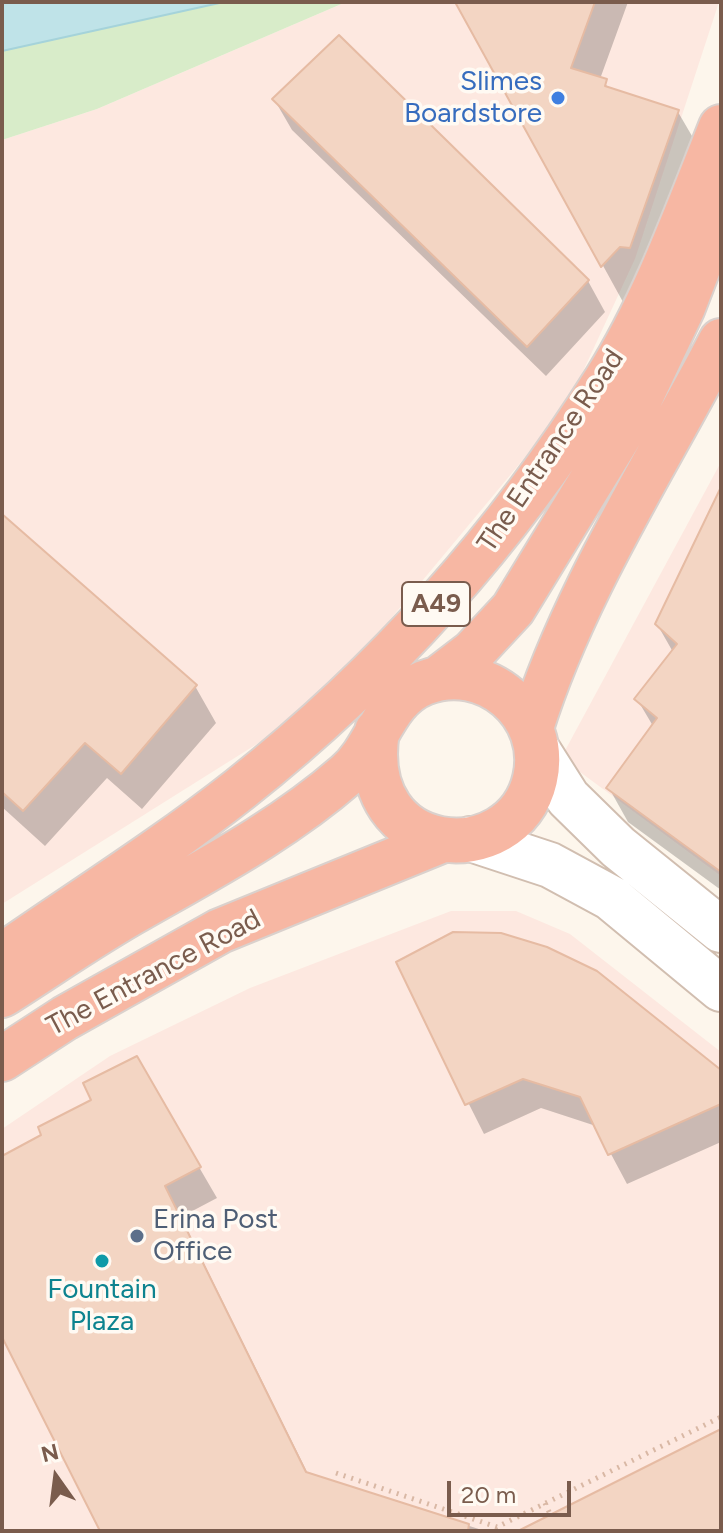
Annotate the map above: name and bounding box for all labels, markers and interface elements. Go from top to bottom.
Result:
place label: Slimes Boardstore [404,65,542,131]
marker: Slimes Boardstore [549,89,567,107]
street label: The Entrance Road [471,343,631,559]
road number: A49 [402,582,470,626]
street label: The Entrance Road [41,902,267,1044]
place label: Erina Post Office [153,1203,278,1269]
marker: Erina Post Office [128,1227,146,1245]
marker: Fountain Plaza [93,1252,111,1270]
place label: Fountain Plaza [47,1273,157,1339]
north arrow [16,1437,96,1517]
text: N [39,1438,62,1468]
scale bar [451,1465,575,1515]
text: 20 m [461,1480,516,1509]

